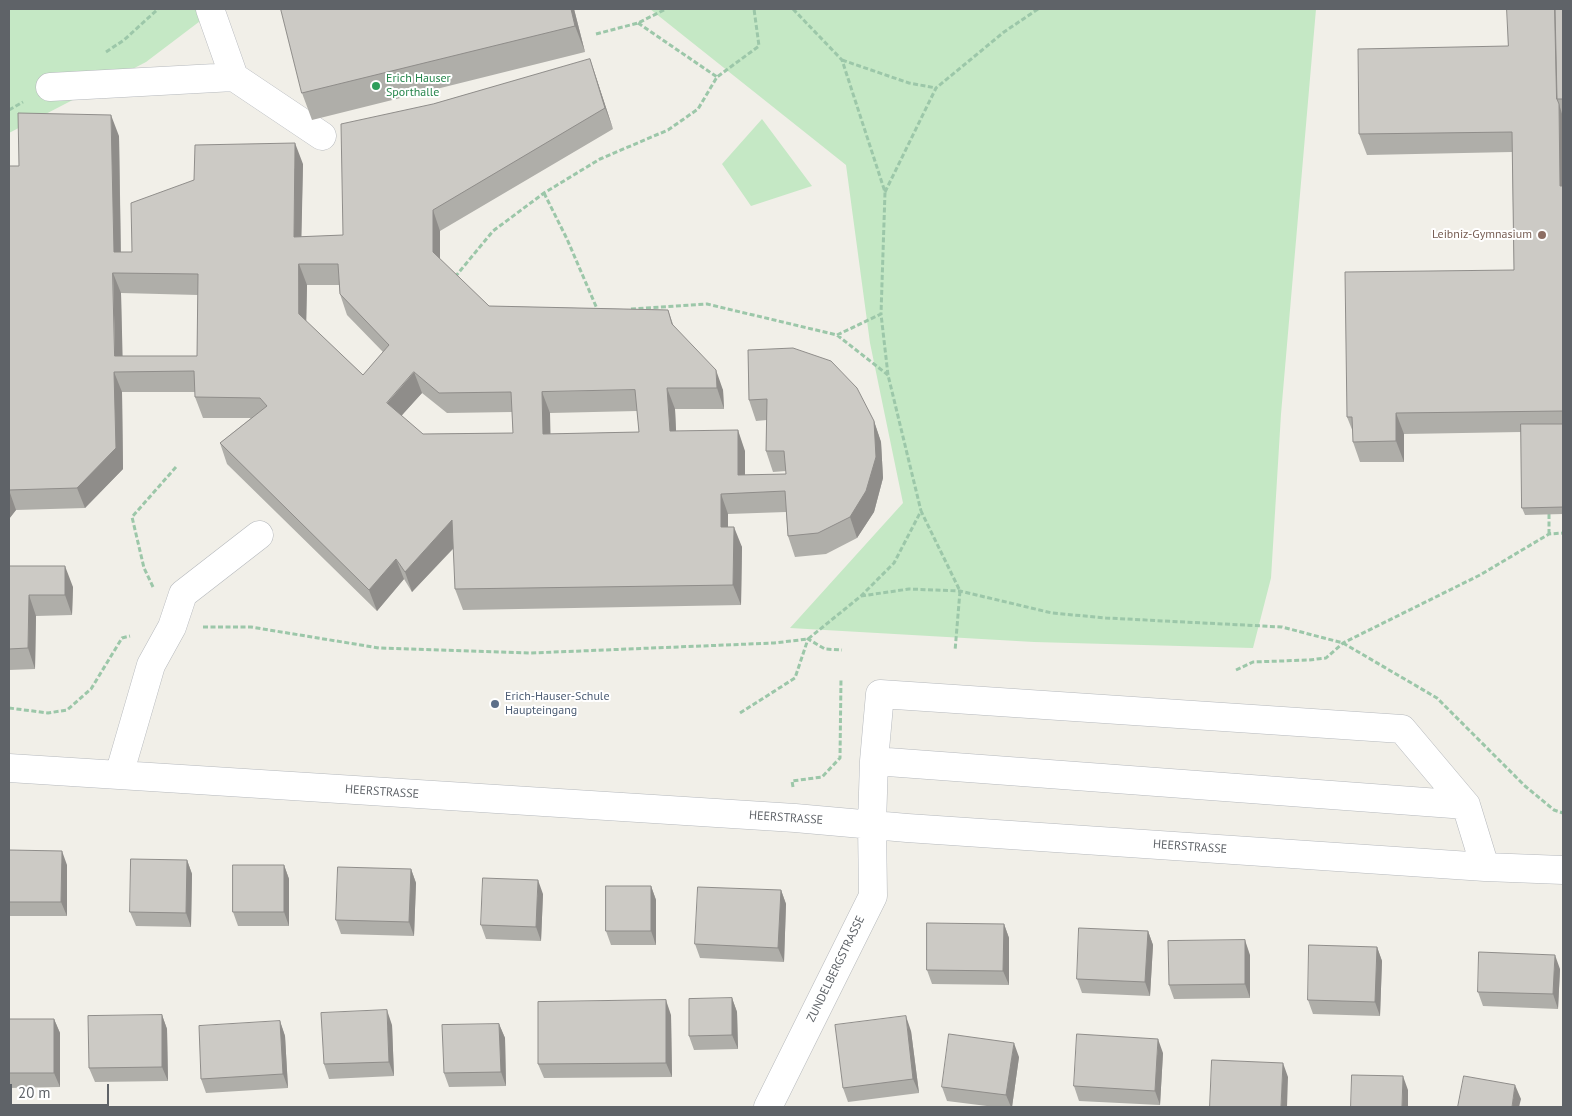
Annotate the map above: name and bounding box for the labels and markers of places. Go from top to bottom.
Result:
place label: Erich Hauser Sporthalle [386,72,451,100]
marker: Erich Hauser Sporthalle [370,80,382,92]
place label: Leibniz-Gymnasium [1432,228,1532,242]
marker: Leibniz-Gymnasium [1536,229,1548,241]
place label: Erich-Hauser-Schule Haupteingang [505,690,609,718]
marker: Erich-Hauser-Schule Haupteingang [489,698,501,710]

